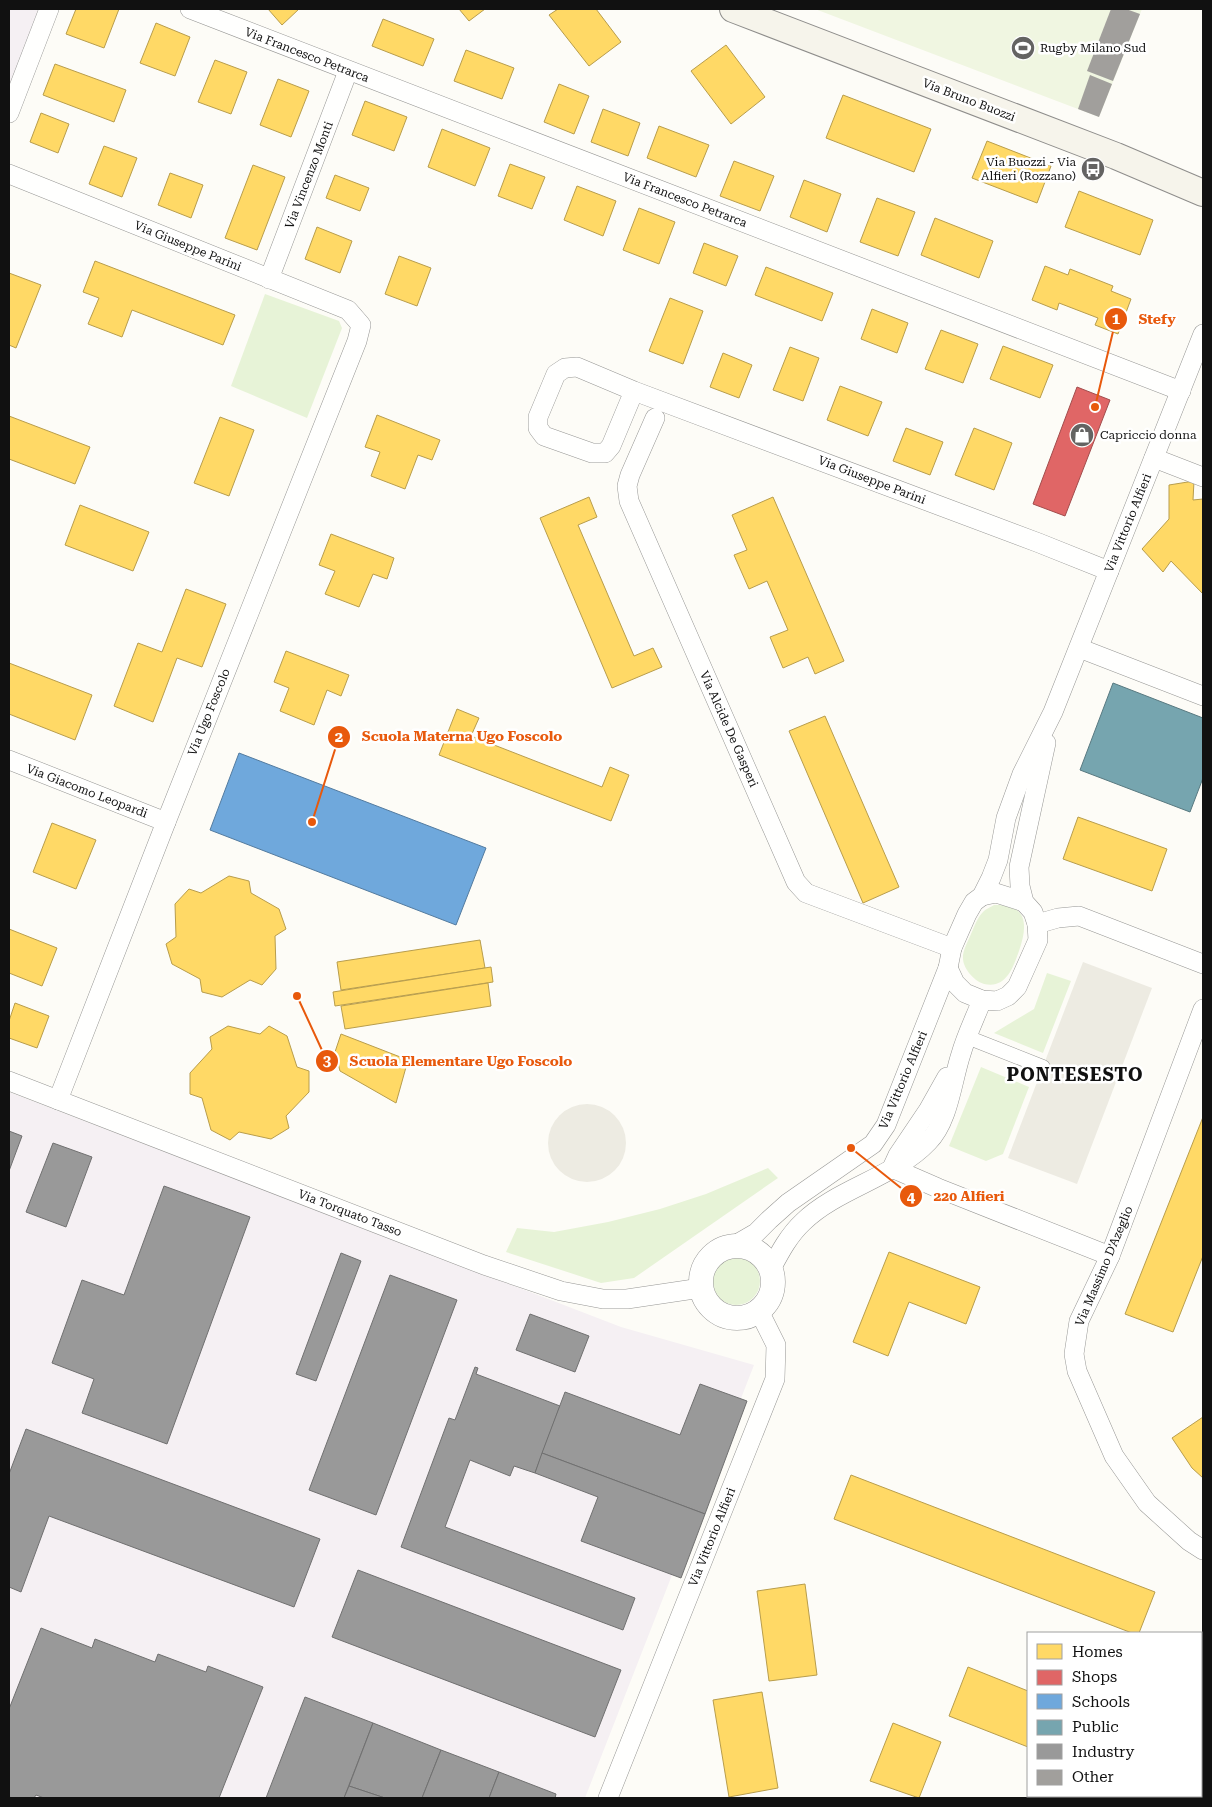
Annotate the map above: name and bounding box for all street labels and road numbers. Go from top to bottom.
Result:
street label: Via Francesco Petrarca [243,25,371,85]
street label: Via Bruno Buozzi [921,76,1018,124]
street label: Via Vincenzo Monti [282,119,336,231]
street label: Via Francesco Petrarca [621,170,749,230]
street label: Via Giuseppe Parini [132,218,244,274]
street label: Via Giuseppe Parini [816,453,928,507]
street label: Via Vittorio Alfieri [1102,471,1154,574]
street label: Via Ugo Foscolo [185,666,233,758]
street label: Via Alcide De Gasperi [697,669,761,789]
street label: Via Giacomo Leopardi [24,761,150,821]
street label: Via Vittorio Alfieri [876,1029,930,1131]
street label: Via Torquato Tasso [296,1187,404,1239]
street label: Via Massimo D'Azeglio [1072,1204,1136,1328]
street label: Via Vittorio Alfieri [686,1485,738,1588]

